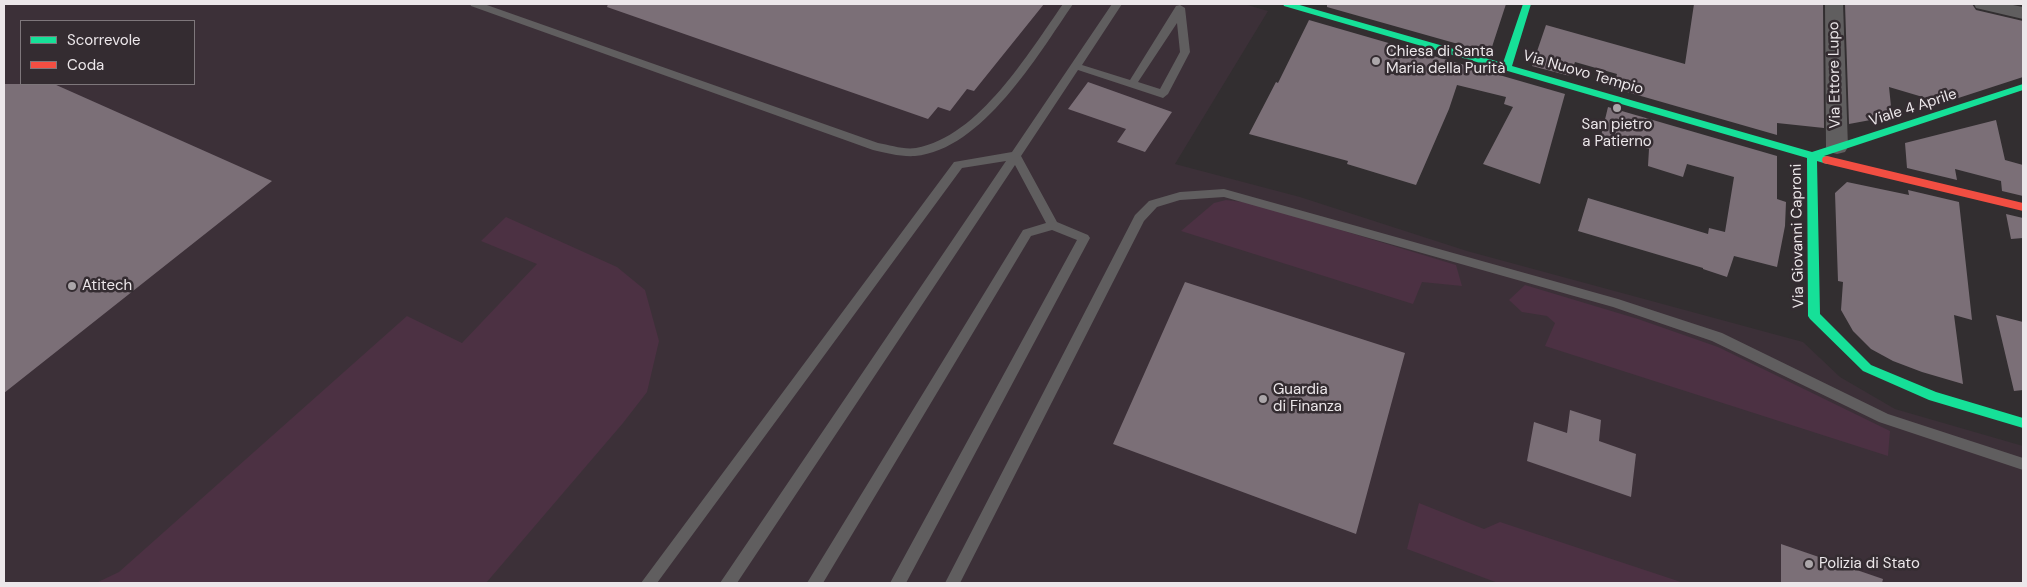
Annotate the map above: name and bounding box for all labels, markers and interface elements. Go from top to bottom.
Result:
legend [20,20,195,85]
street label: Via Ettore Lupo [1825,21,1845,129]
text: Scorrevole [67,30,141,50]
place label: Chiesa di Santa Maria della Purità [1386,43,1505,78]
street label: Via Nuovo Tempio [1521,47,1645,99]
text: Coda [67,55,104,75]
marker: Chiesa di Santa Maria della Purità [1370,55,1382,67]
street label: Viale 4 Aprile [1867,85,1959,131]
marker: San pietro a Patierno [1611,102,1623,114]
place label: San pietro a Patierno [1582,116,1652,151]
street label: Via Giovanni Caproni [1788,164,1808,308]
place label: Atitech [82,277,132,295]
marker: Atitech [66,280,78,292]
place label: Guardia di Finanza [1273,381,1342,416]
marker: Guardia di Finanza [1257,393,1269,405]
place label: Polizia di Stato [1819,555,1920,573]
marker: Polizia di Stato [1803,558,1815,570]

